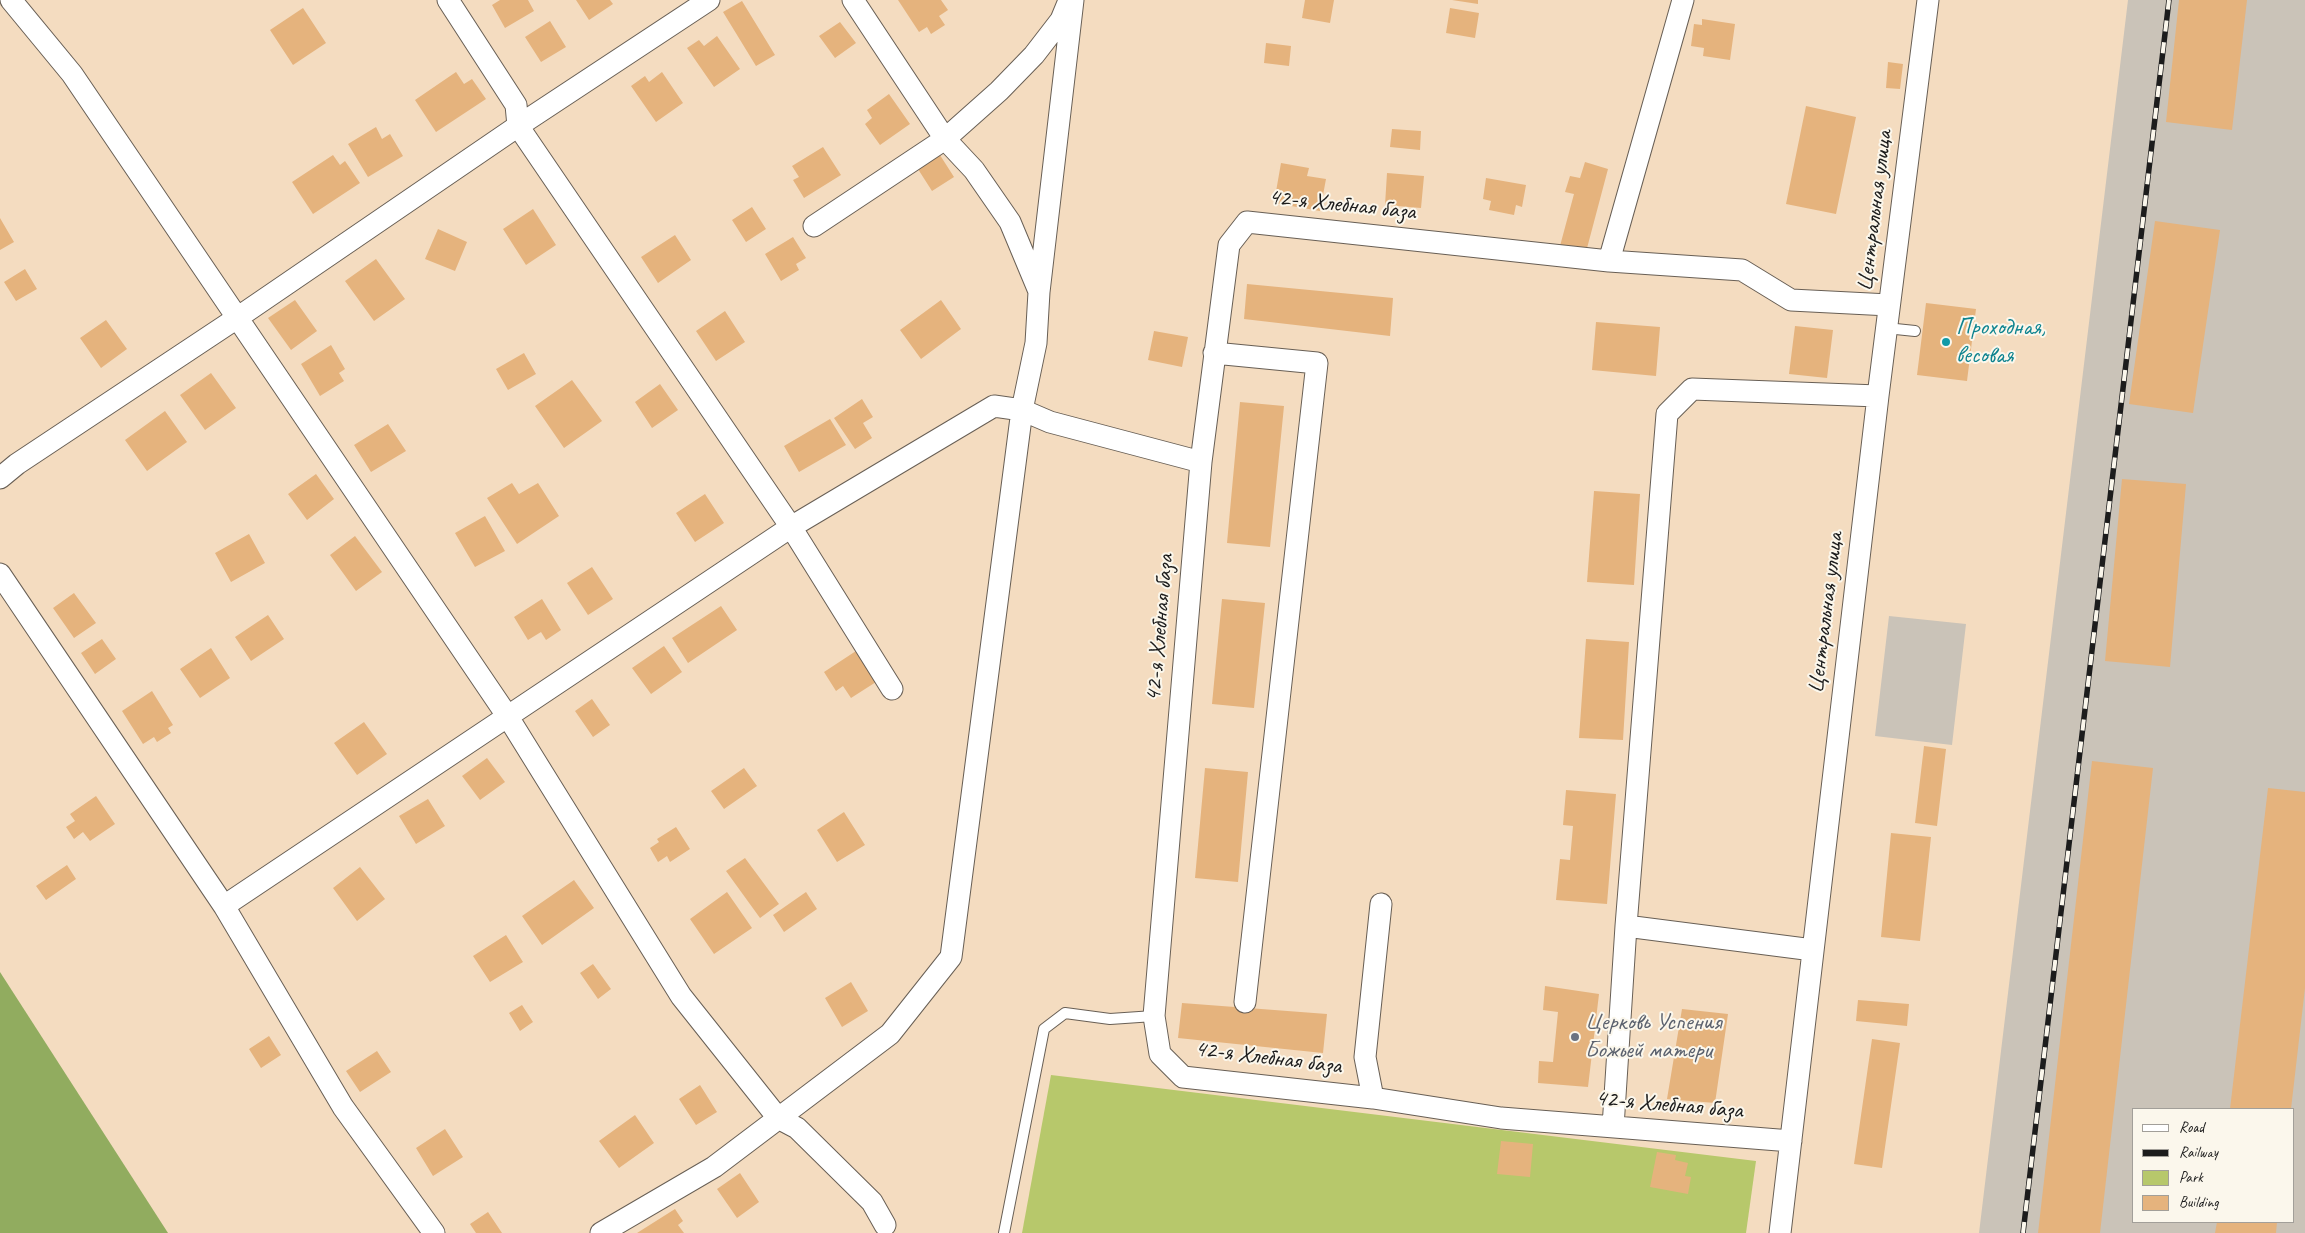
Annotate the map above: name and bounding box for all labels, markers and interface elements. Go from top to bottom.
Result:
street label: Центральная улица [1851,129,1899,293]
street label: 42-я Хлебная база [1267,183,1417,227]
place label: Проходная, весовая [1956,314,2046,370]
marker: Проходная, весовая [1940,336,1952,348]
street label: Центральная улица [1802,531,1850,695]
street label: 42-я Хлебная база [1139,553,1181,703]
place label: Церковь Успения Божьей матери [1585,1009,1721,1065]
marker: Церковь Успения Божьей матери [1569,1031,1581,1043]
street label: 42-я Хлебная база [1193,1035,1343,1081]
street label: 42-я Хлебная база [1594,1084,1744,1126]
legend [2132,1108,2295,1223]
text: Road [2179,1118,2204,1137]
text: Railway [2179,1143,2218,1162]
text: Park [2179,1168,2203,1187]
text: Building [2179,1193,2218,1212]

